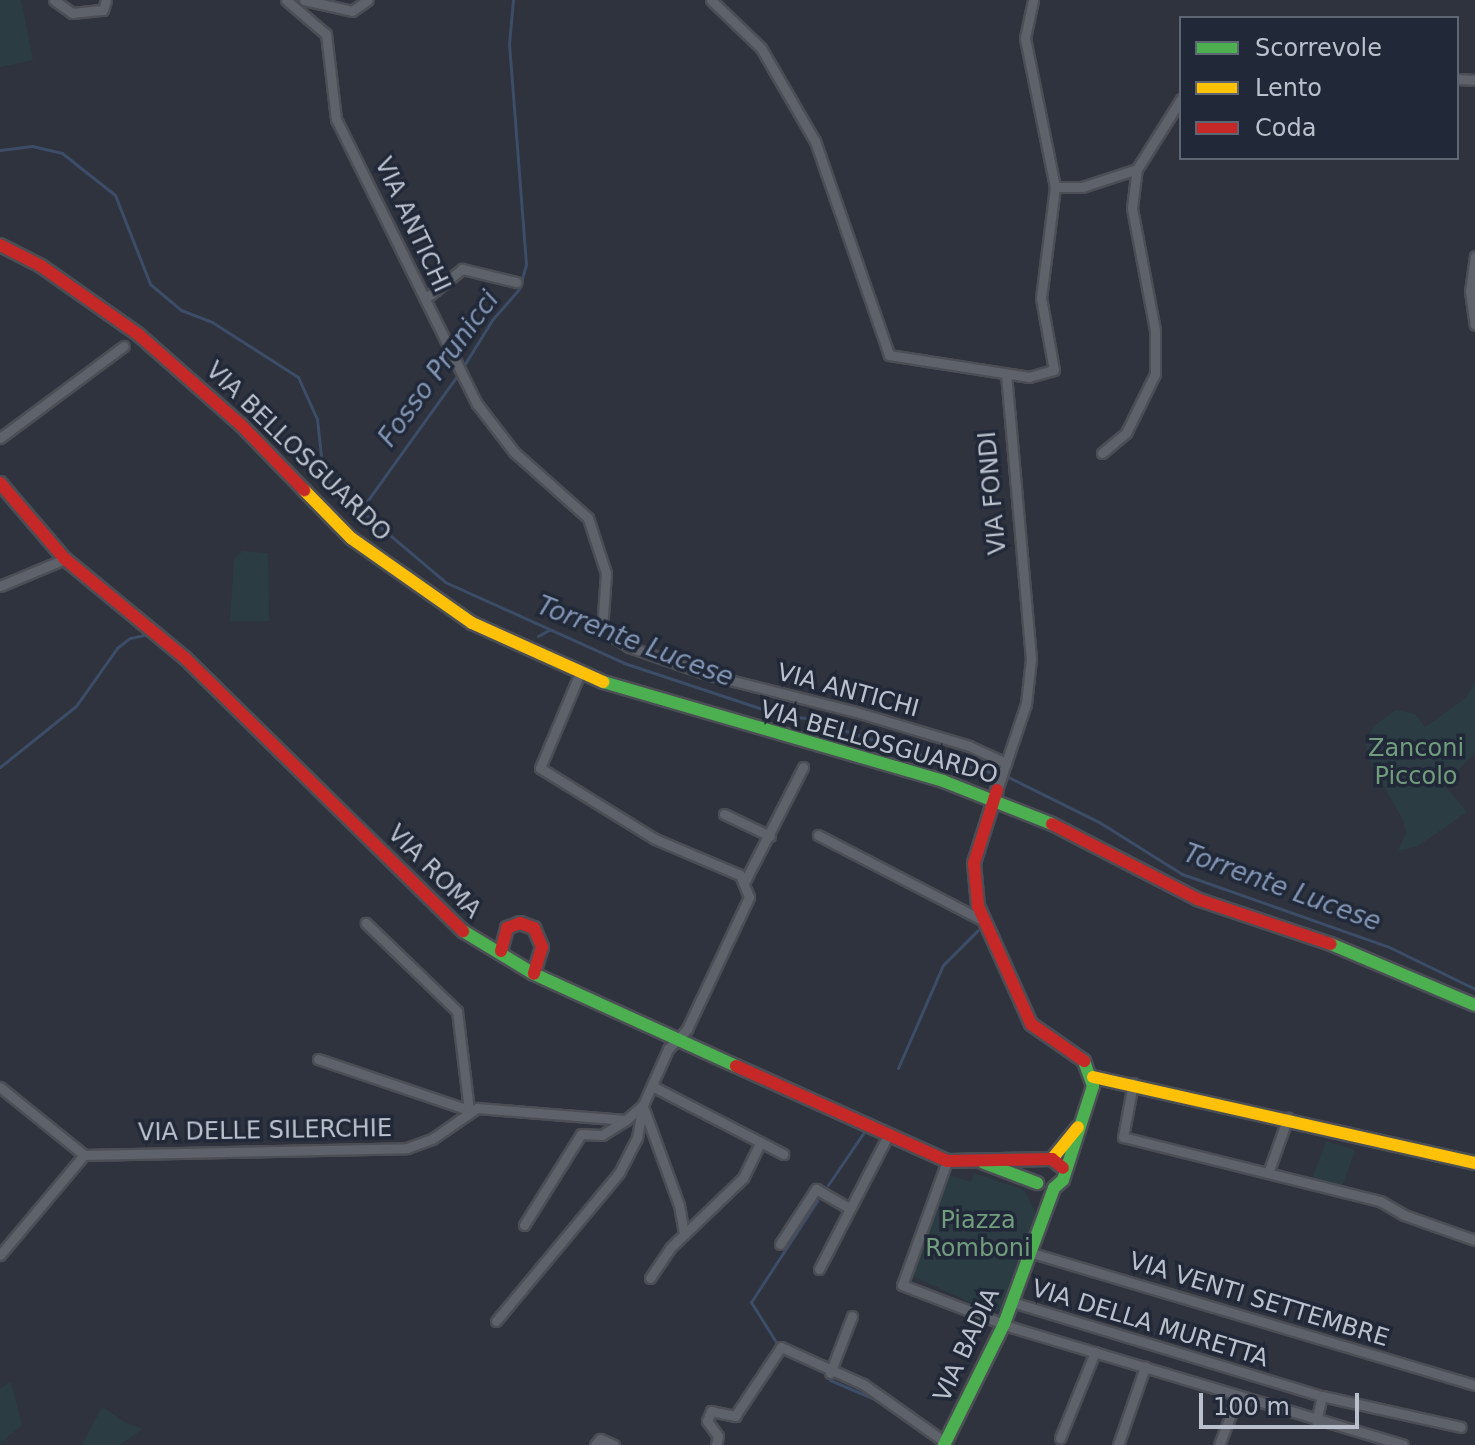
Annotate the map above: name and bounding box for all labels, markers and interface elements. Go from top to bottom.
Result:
legend [1179,16,1459,160]
text: Scorrevole [1255,34,1382,62]
text: Lento [1255,74,1322,102]
text: Coda [1255,114,1316,142]
street label: VIA ANTICHI [368,153,456,297]
water label: Fosso Prunicci [372,285,506,453]
street label: VIA BELLOSGUARDO [200,356,396,548]
street label: VIA FONDI [973,430,1013,556]
water label: Torrente Lucese [532,590,738,694]
street label: VIA ANTICHI [774,658,922,724]
street label: VIA BELLOSGUARDO [757,695,1001,791]
park label: Zanconi Piccolo [1368,735,1464,791]
street label: VIA ROMA [381,819,487,925]
water label: Torrente Lucese [1179,838,1385,938]
street label: VIA DELLE SILERCHIE [138,1114,392,1148]
park label: Piazza Romboni [925,1207,1031,1263]
street label: VIA VENTI SETTEMBRE [1126,1247,1392,1353]
street label: VIA DELLA MURETTA [1028,1274,1272,1374]
street label: VIA BADIA [928,1283,1006,1407]
scale bar [1203,1377,1363,1427]
text: 100 m [1213,1393,1290,1421]

